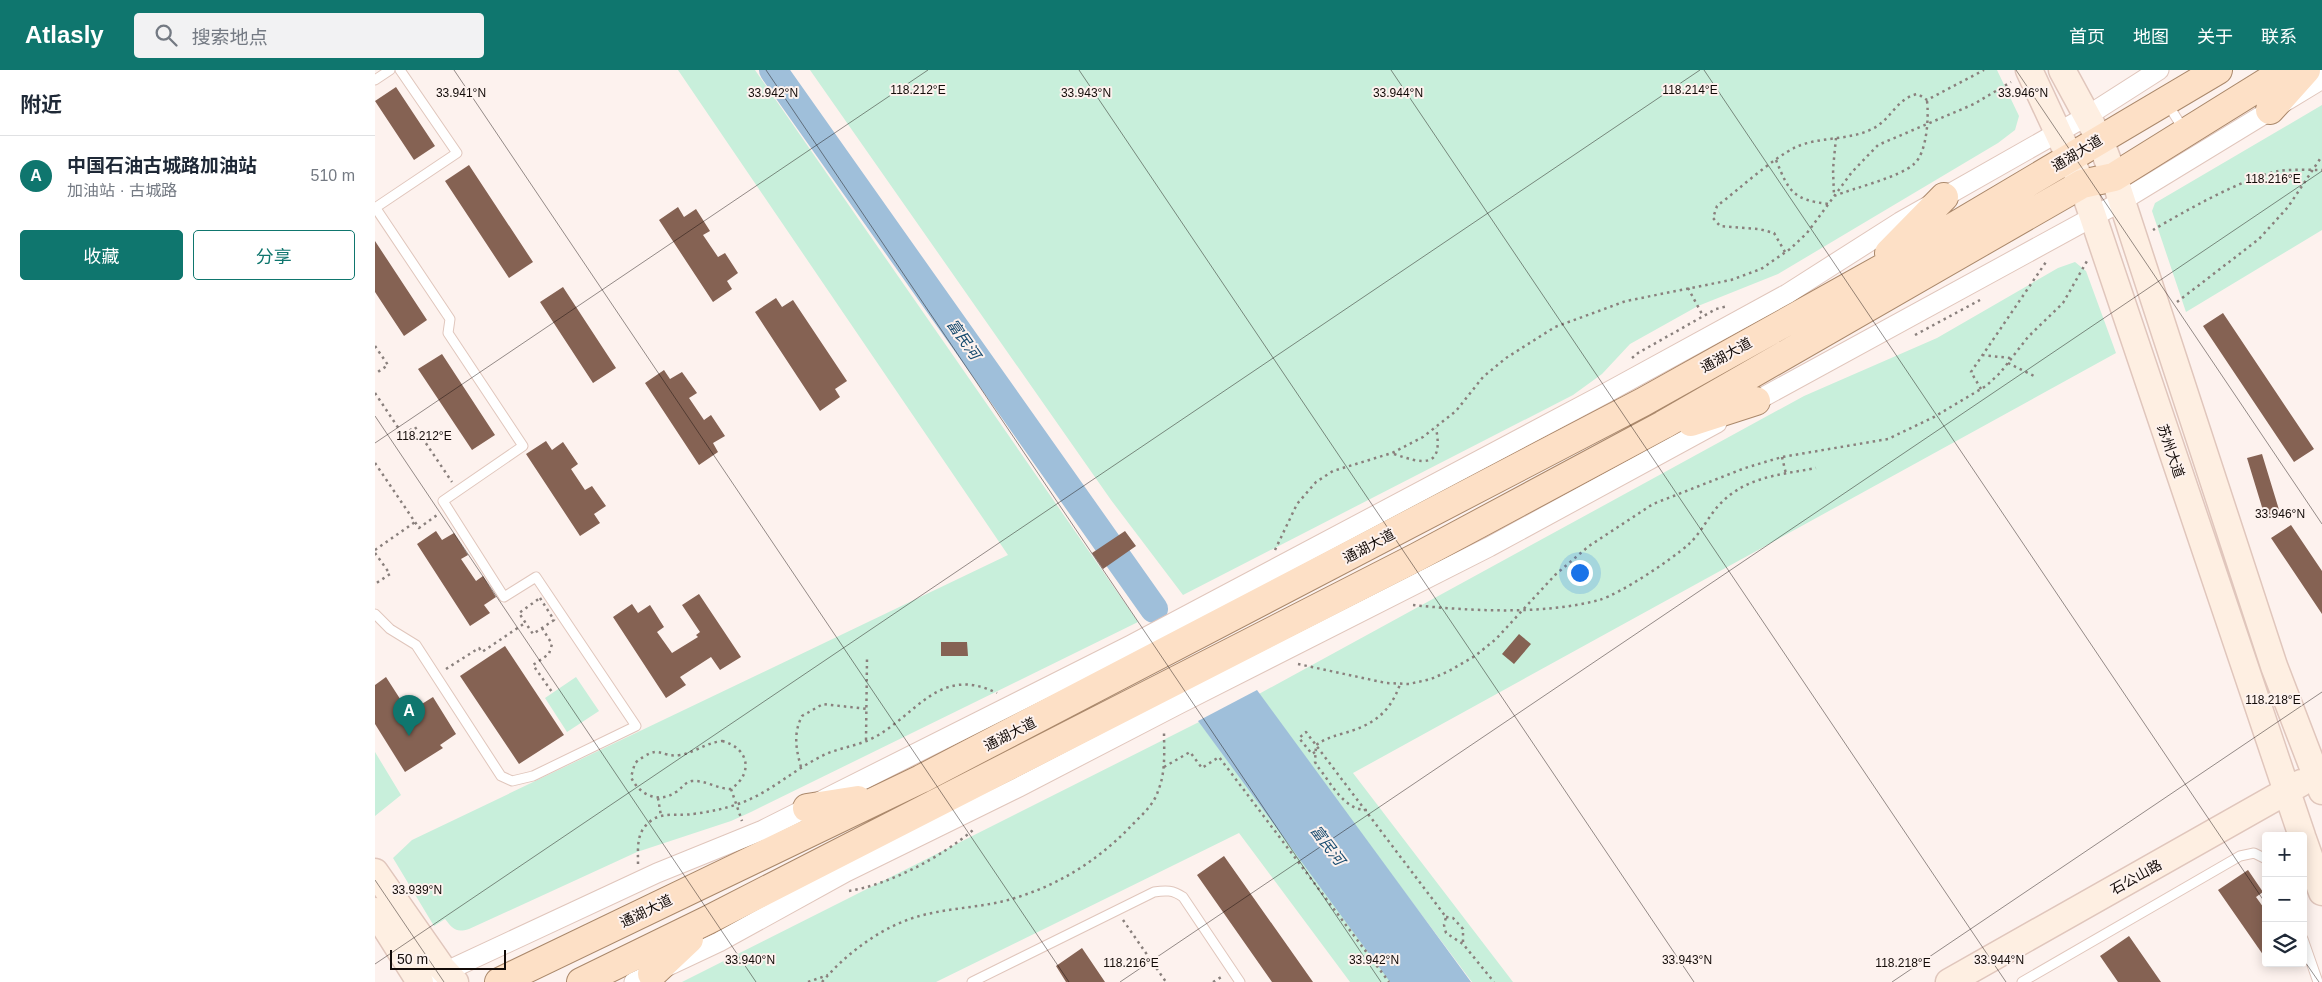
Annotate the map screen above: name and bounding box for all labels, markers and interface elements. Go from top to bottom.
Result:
search box [134,13,484,58]
text: Atlasly [25,21,104,48]
icon: search [152,21,180,49]
text: 搜索地点 [192,27,268,48]
text: 首页 [2069,27,2105,47]
text: 地图 [2133,27,2169,47]
text: 关于 [2197,27,2233,47]
text: 联系 [2261,27,2297,47]
text: 118.212°E [890,83,946,97]
text: 118.214°E [1662,83,1718,97]
text: 33.941°N [436,86,486,100]
text: 33.942°N [748,86,798,100]
text: 33.943°N [1061,86,1111,100]
text: 33.944°N [1373,86,1423,100]
text: 33.946°N [1998,86,2048,100]
text: 附近 [20,93,62,116]
street label: 通湖大道 [2049,132,2105,174]
text: 中国石油古城路加油站 [67,155,257,176]
text: A [30,167,42,184]
text: 510 m [311,167,355,184]
text: 118.216°E [2245,172,2301,186]
text: 加油站 · 古城路 [67,182,177,199]
button: 收藏 [20,230,183,280]
button: 分享 [193,230,355,280]
water label: 富民河 [944,316,986,365]
street label: 通湖大道 [1698,334,1754,376]
street label: 苏州大道 [2154,422,2188,480]
text: 118.212°E [396,429,452,443]
text: 33.946°N [2255,507,2305,521]
street label: 通湖大道 [1341,526,1397,566]
your location [1567,560,1593,586]
text: 118.218°E [2245,693,2301,707]
pin: A [393,695,425,736]
street label: 通湖大道 [981,714,1039,754]
water label: 富民河 [1308,822,1350,870]
map controls [2262,832,2307,967]
button: + [2262,832,2307,877]
street label: 石公山路 [2108,856,2164,898]
button: − [2262,877,2307,922]
text: 33.939°N [392,883,442,897]
street label: 通湖大道 [617,892,675,930]
button: layers [2262,922,2307,967]
scale bar [390,947,506,970]
text: 50 m [397,951,428,967]
text: 33.940°N [725,953,775,967]
text: 33.942°N [1349,953,1399,967]
text: 33.943°N [1662,953,1712,967]
text: 33.944°N [1974,953,2024,967]
text: 118.216°E [1103,956,1159,970]
text: 118.218°E [1875,956,1931,970]

